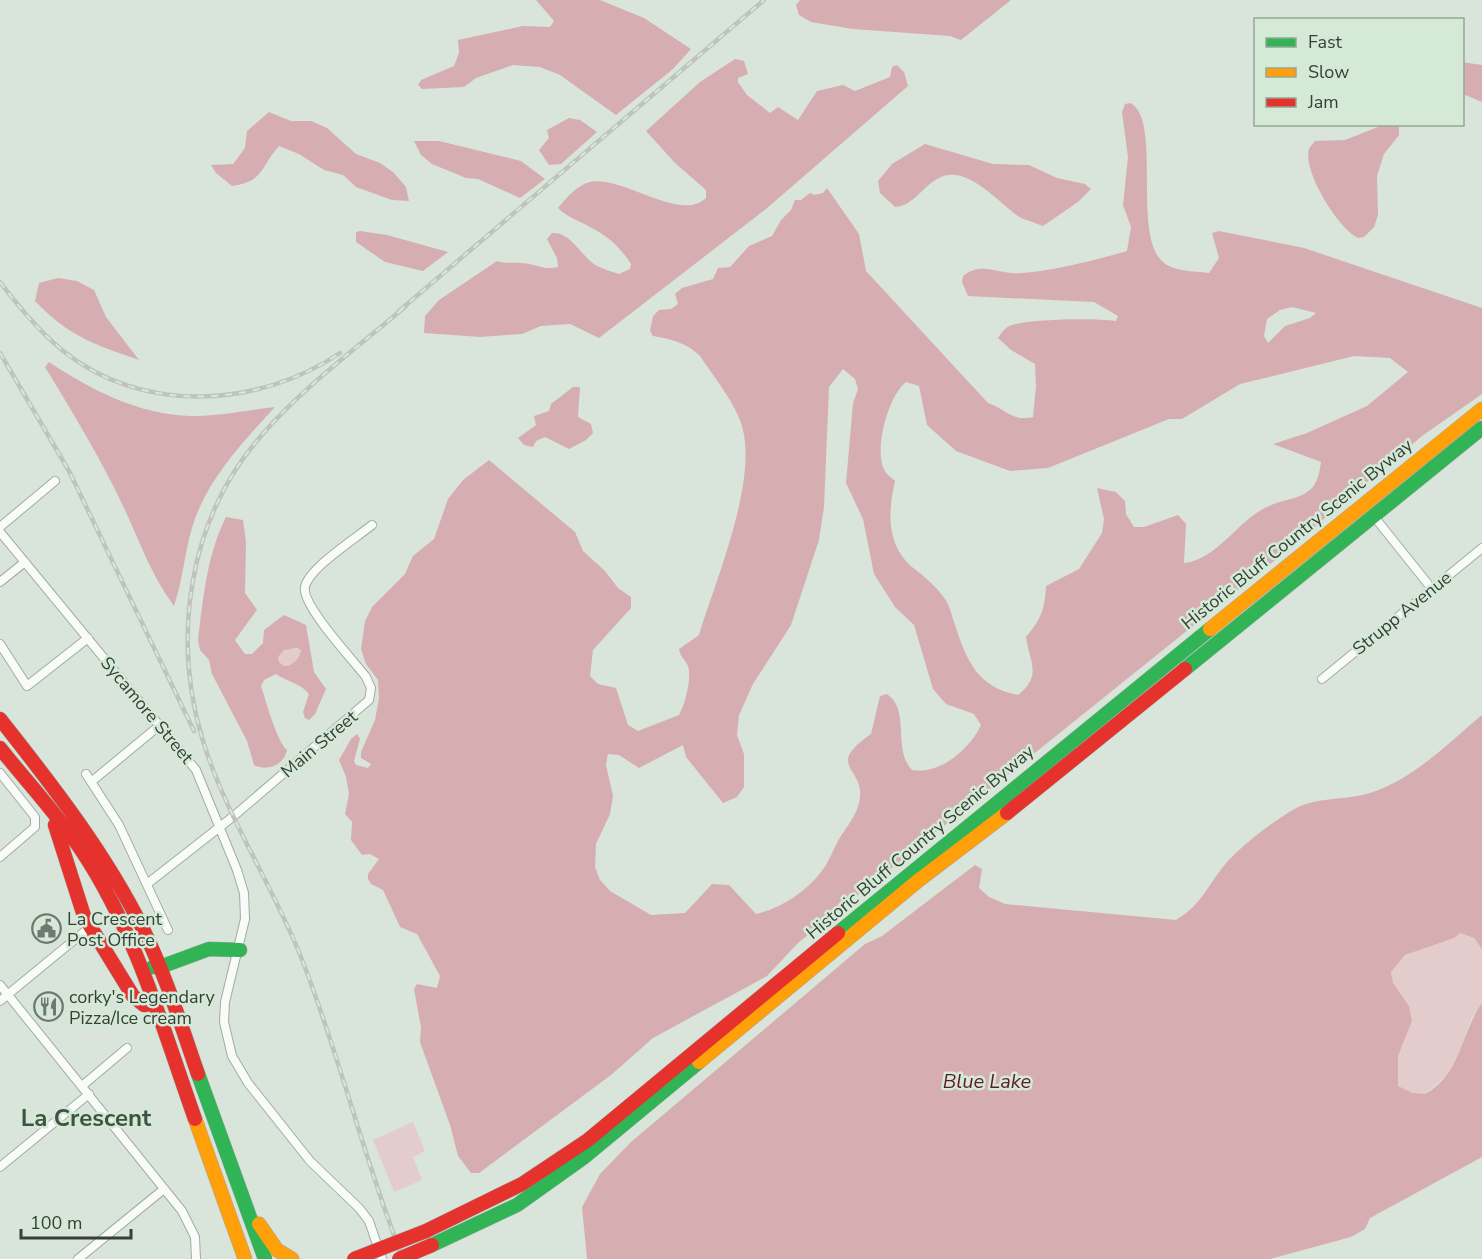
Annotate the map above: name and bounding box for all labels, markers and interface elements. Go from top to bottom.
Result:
legend [1254,18,1464,126]
text: Fast [1308,30,1343,54]
text: Slow [1308,60,1349,84]
text: Jam [1307,90,1339,114]
street label: Historic Bluff Country Scenic Byway [1176,433,1418,635]
street label: Strupp Avenue [1348,566,1456,660]
street label: Sycamore Street [95,651,199,769]
street label: Main Street [276,704,363,783]
street label: Historic Bluff Country Scenic Byway [801,739,1040,945]
place label: La Crescent Post Office [67,907,163,952]
public building icon: La Crescent Post Office [30,913,62,945]
place label: corky's Legendary Pizza/Ice cream [69,985,215,1030]
restaurant icon: corky's Legendary Pizza/Ice cream [32,991,64,1023]
water label: Blue Lake [943,1068,1031,1095]
district label: La Crescent [21,1102,152,1134]
scale bar [21,1202,130,1240]
text: 100 m [30,1211,82,1235]

